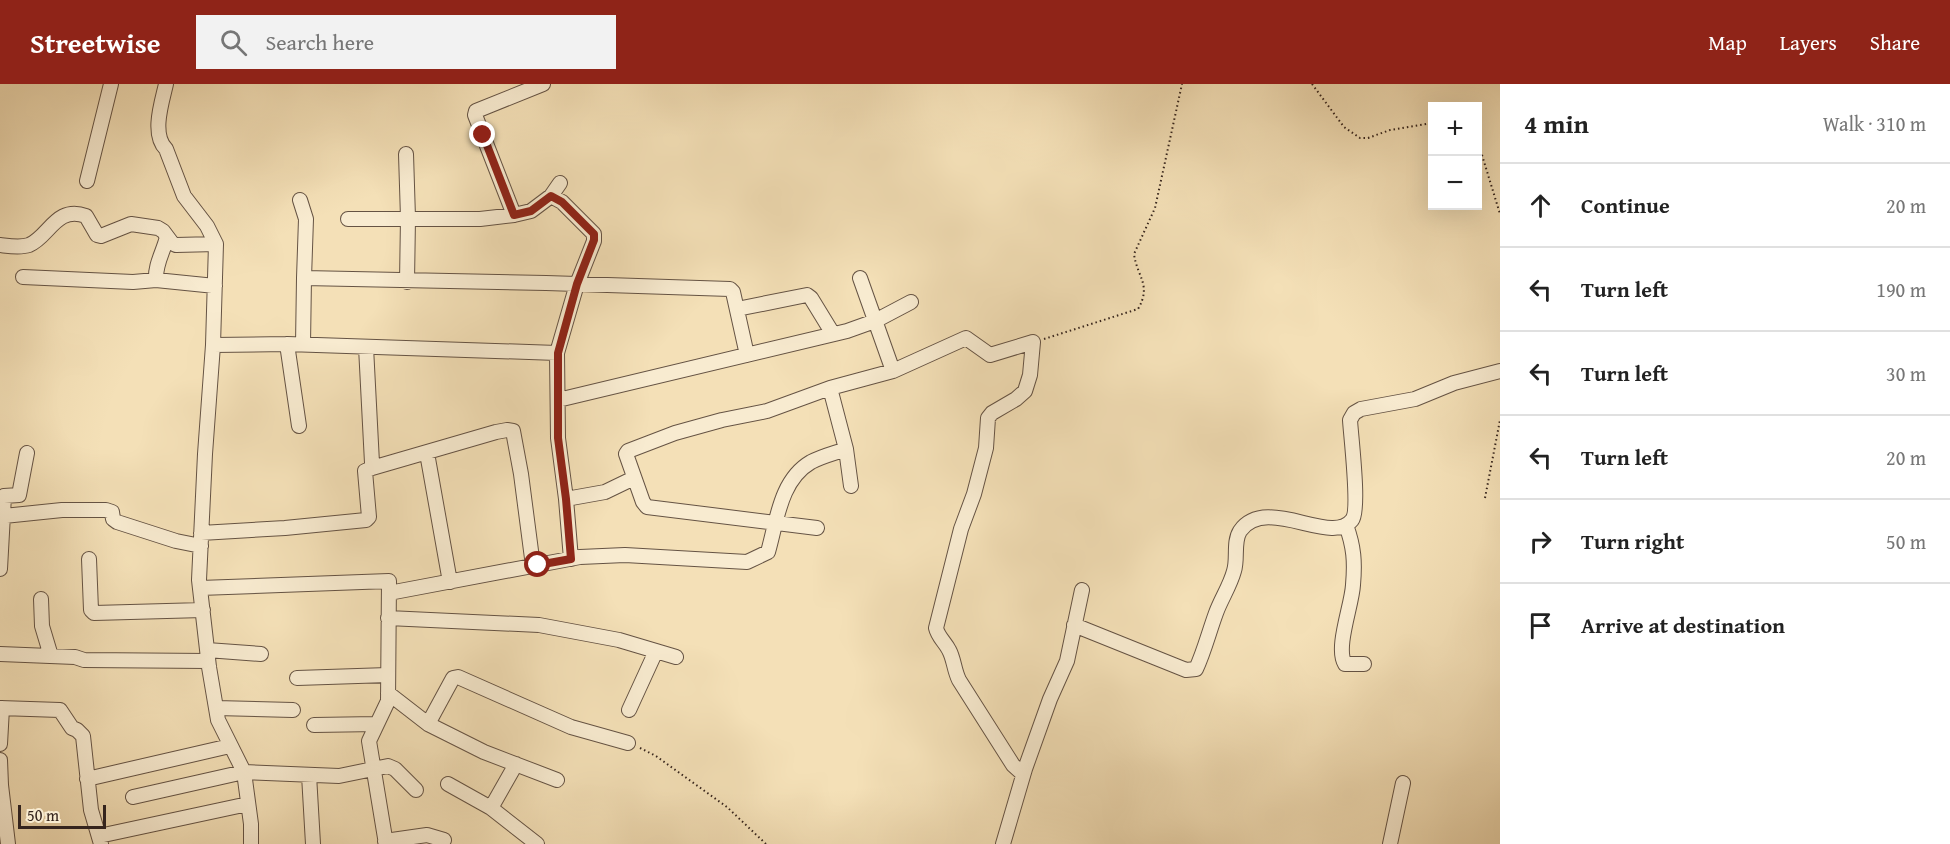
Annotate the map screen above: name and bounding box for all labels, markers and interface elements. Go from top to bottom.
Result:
search box [196,15,616,69]
text: Streetwise [30,22,160,63]
icon: search [217,26,250,59]
text: Search here [265,26,374,58]
text: Map [1708,27,1747,58]
text: Layers [1780,27,1837,58]
text: Share [1870,27,1920,58]
map controls [1428,102,1482,210]
button: + [1428,102,1482,156]
text: 4 min [1524,104,1589,143]
text: Walk · 310 m [1823,109,1926,138]
route end [469,121,495,147]
button: − [1428,156,1482,210]
icon: ahead [1524,189,1557,222]
text: Continue [1581,189,1670,221]
text: 20 m [1886,191,1926,220]
icon: left [1524,273,1557,306]
text: Turn left [1581,273,1668,305]
text: 190 m [1876,275,1926,304]
icon: left [1524,357,1557,390]
text: Turn left [1581,357,1668,389]
text: 30 m [1886,359,1926,388]
icon: left [1524,441,1557,474]
text: Turn left [1581,441,1668,473]
text: 20 m [1886,443,1926,472]
icon: right [1524,525,1557,558]
text: Turn right [1581,525,1684,557]
text: 50 m [1886,527,1926,556]
route start [524,551,550,577]
icon: arrive [1524,609,1557,642]
text: Arrive at destination [1581,609,1785,641]
scale bar [18,802,106,830]
text: 50 m [27,803,59,827]

